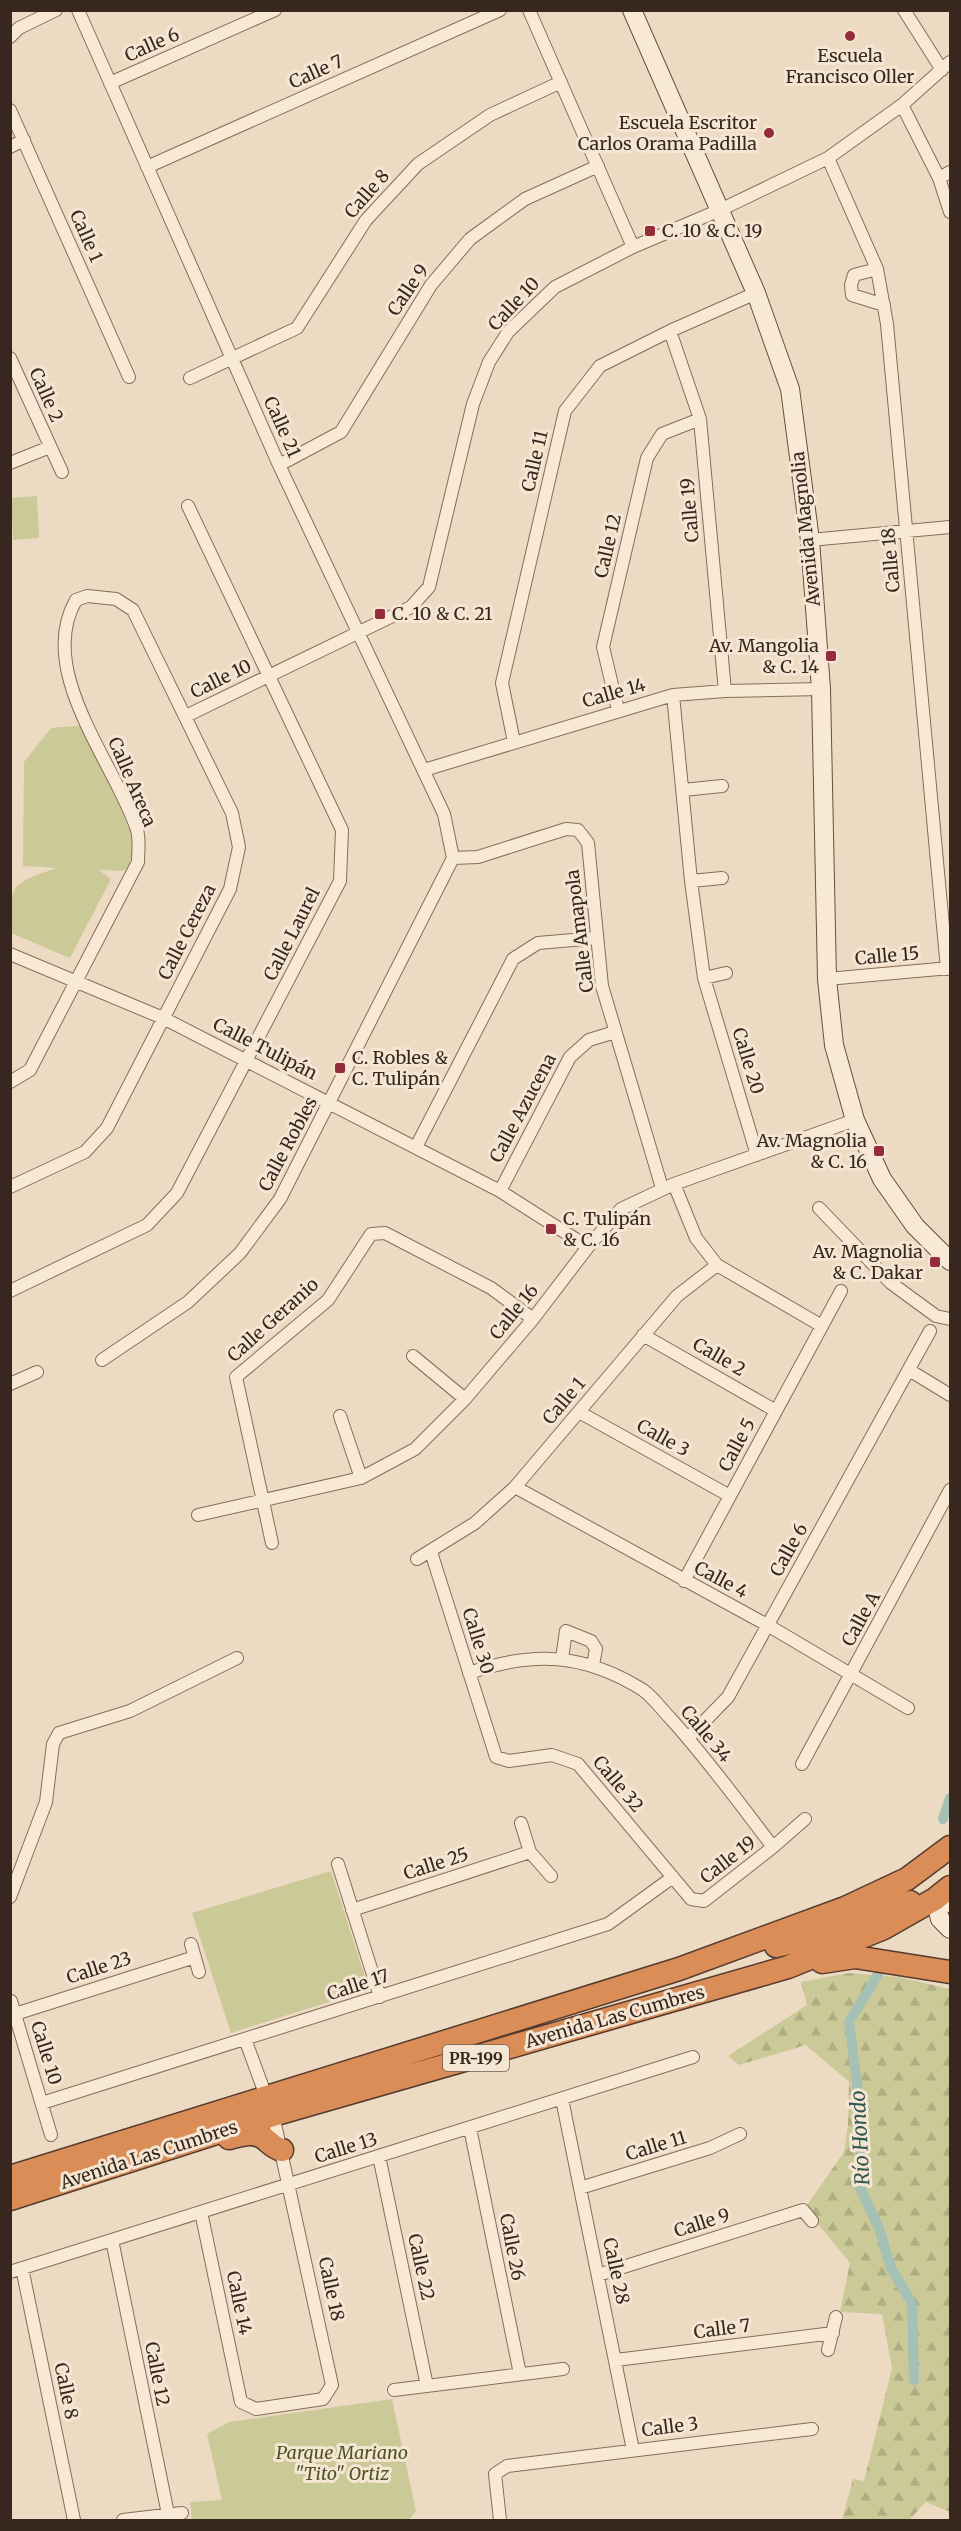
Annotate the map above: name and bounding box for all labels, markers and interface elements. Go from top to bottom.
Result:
street label: Calle 6 [121,22,183,67]
marker: Escuela Francisco Oller [843,29,857,43]
place label: Escuela Francisco Oller [786,44,914,88]
street label: Calle 7 [285,49,346,94]
place label: Escuela Escritor Carlos Orama Padilla [578,111,757,155]
marker: Escuela Escritor Carlos Orama Padilla [762,126,776,140]
street label: Calle 8 [339,165,394,223]
street label: Calle 1 [65,206,108,265]
place label: C. 10 & C. 19 [662,219,762,242]
marker: C. 10 & C. 19 [643,224,657,238]
street label: Calle 9 [382,260,433,320]
street label: Calle 10 [483,272,544,335]
street label: Calle 2 [24,364,69,426]
street label: Calle 21 [259,393,306,461]
street label: Calle 11 [516,428,553,494]
street label: Avenida Magnolia [786,450,825,609]
street label: Calle 19 [675,477,704,543]
street label: Calle 12 [589,512,626,580]
street label: Calle 18 [876,527,905,593]
place label: C. 10 & C. 21 [392,602,492,625]
marker: C. 10 & C. 21 [373,607,387,621]
place label: Av. Mangolia & C. 14 [708,634,819,678]
marker: Av. Mangolia & C. 14 [824,649,838,663]
street label: Calle 10 [186,654,255,703]
street label: Calle 14 [580,673,648,712]
street label: Calle Areca [103,733,162,830]
street label: Calle Amapola [561,868,598,994]
street label: Calle Cereza [153,880,221,983]
street label: Calle Laurel [258,883,325,984]
street label: Calle 15 [854,941,920,970]
street label: Calle Tulipán [209,1012,321,1085]
street label: Calle 20 [727,1025,769,1097]
place label: C. Robles & C. Tulipán [352,1046,448,1090]
street label: Calle Azucena [484,1049,561,1166]
marker: C. Robles & C. Tulipán [333,1061,347,1075]
street label: Calle Robles [253,1092,322,1195]
place label: Av. Magnolia & C. 16 [755,1129,867,1173]
marker: Av. Magnolia & C. 16 [872,1144,886,1158]
place label: C. Tulipán & C. 16 [563,1207,651,1251]
marker: C. Tulipán & C. 16 [544,1222,558,1236]
place label: Av. Magnolia & C. Dakar [811,1240,923,1284]
marker: Av. Magnolia & C. Dakar [928,1255,942,1269]
street label: Calle Geranio [222,1273,323,1367]
street label: Calle 16 [484,1279,543,1344]
street label: Calle 2 [689,1332,750,1381]
street label: Calle 1 [537,1372,590,1429]
street label: Calle 3 [633,1414,694,1461]
street label: Calle 5 [713,1414,760,1475]
street label: Calle 6 [765,1519,813,1580]
street label: Calle 4 [690,1556,752,1603]
street label: Calle A [836,1587,885,1650]
street label: Calle 30 [458,1605,499,1677]
street label: Calle 34 [676,1700,737,1767]
street label: Calle 32 [588,1751,649,1817]
street label: Calle 19 [695,1831,760,1889]
street label: Calle 25 [400,1842,471,1885]
street label: Calle 23 [64,1946,134,1989]
street label: Calle 17 [324,1964,392,2005]
street label: Avenida Las Cumbres [522,1980,707,2053]
street label: Calle 10 [26,2018,67,2087]
road number: PR-199 [443,2045,509,2071]
water label: Río Hondo [845,2090,874,2186]
street label: Avenida Las Cumbres [56,2115,241,2194]
street label: Calle 11 [623,2125,689,2166]
street label: Calle 13 [312,2127,380,2168]
street label: Calle 9 [671,2203,733,2242]
street label: Calle 26 [495,2212,530,2282]
street label: Calle 22 [403,2231,440,2302]
street label: Calle 28 [598,2235,635,2306]
street label: Calle 18 [314,2255,349,2323]
street label: Calle 14 [222,2269,257,2337]
street label: Calle 7 [692,2314,751,2343]
street label: Calle 12 [140,2340,175,2408]
street label: Calle 8 [49,2361,84,2421]
street label: Calle 3 [640,2412,700,2441]
park label: Parque Mariano "Tito" Ortiz [276,2441,408,2485]

